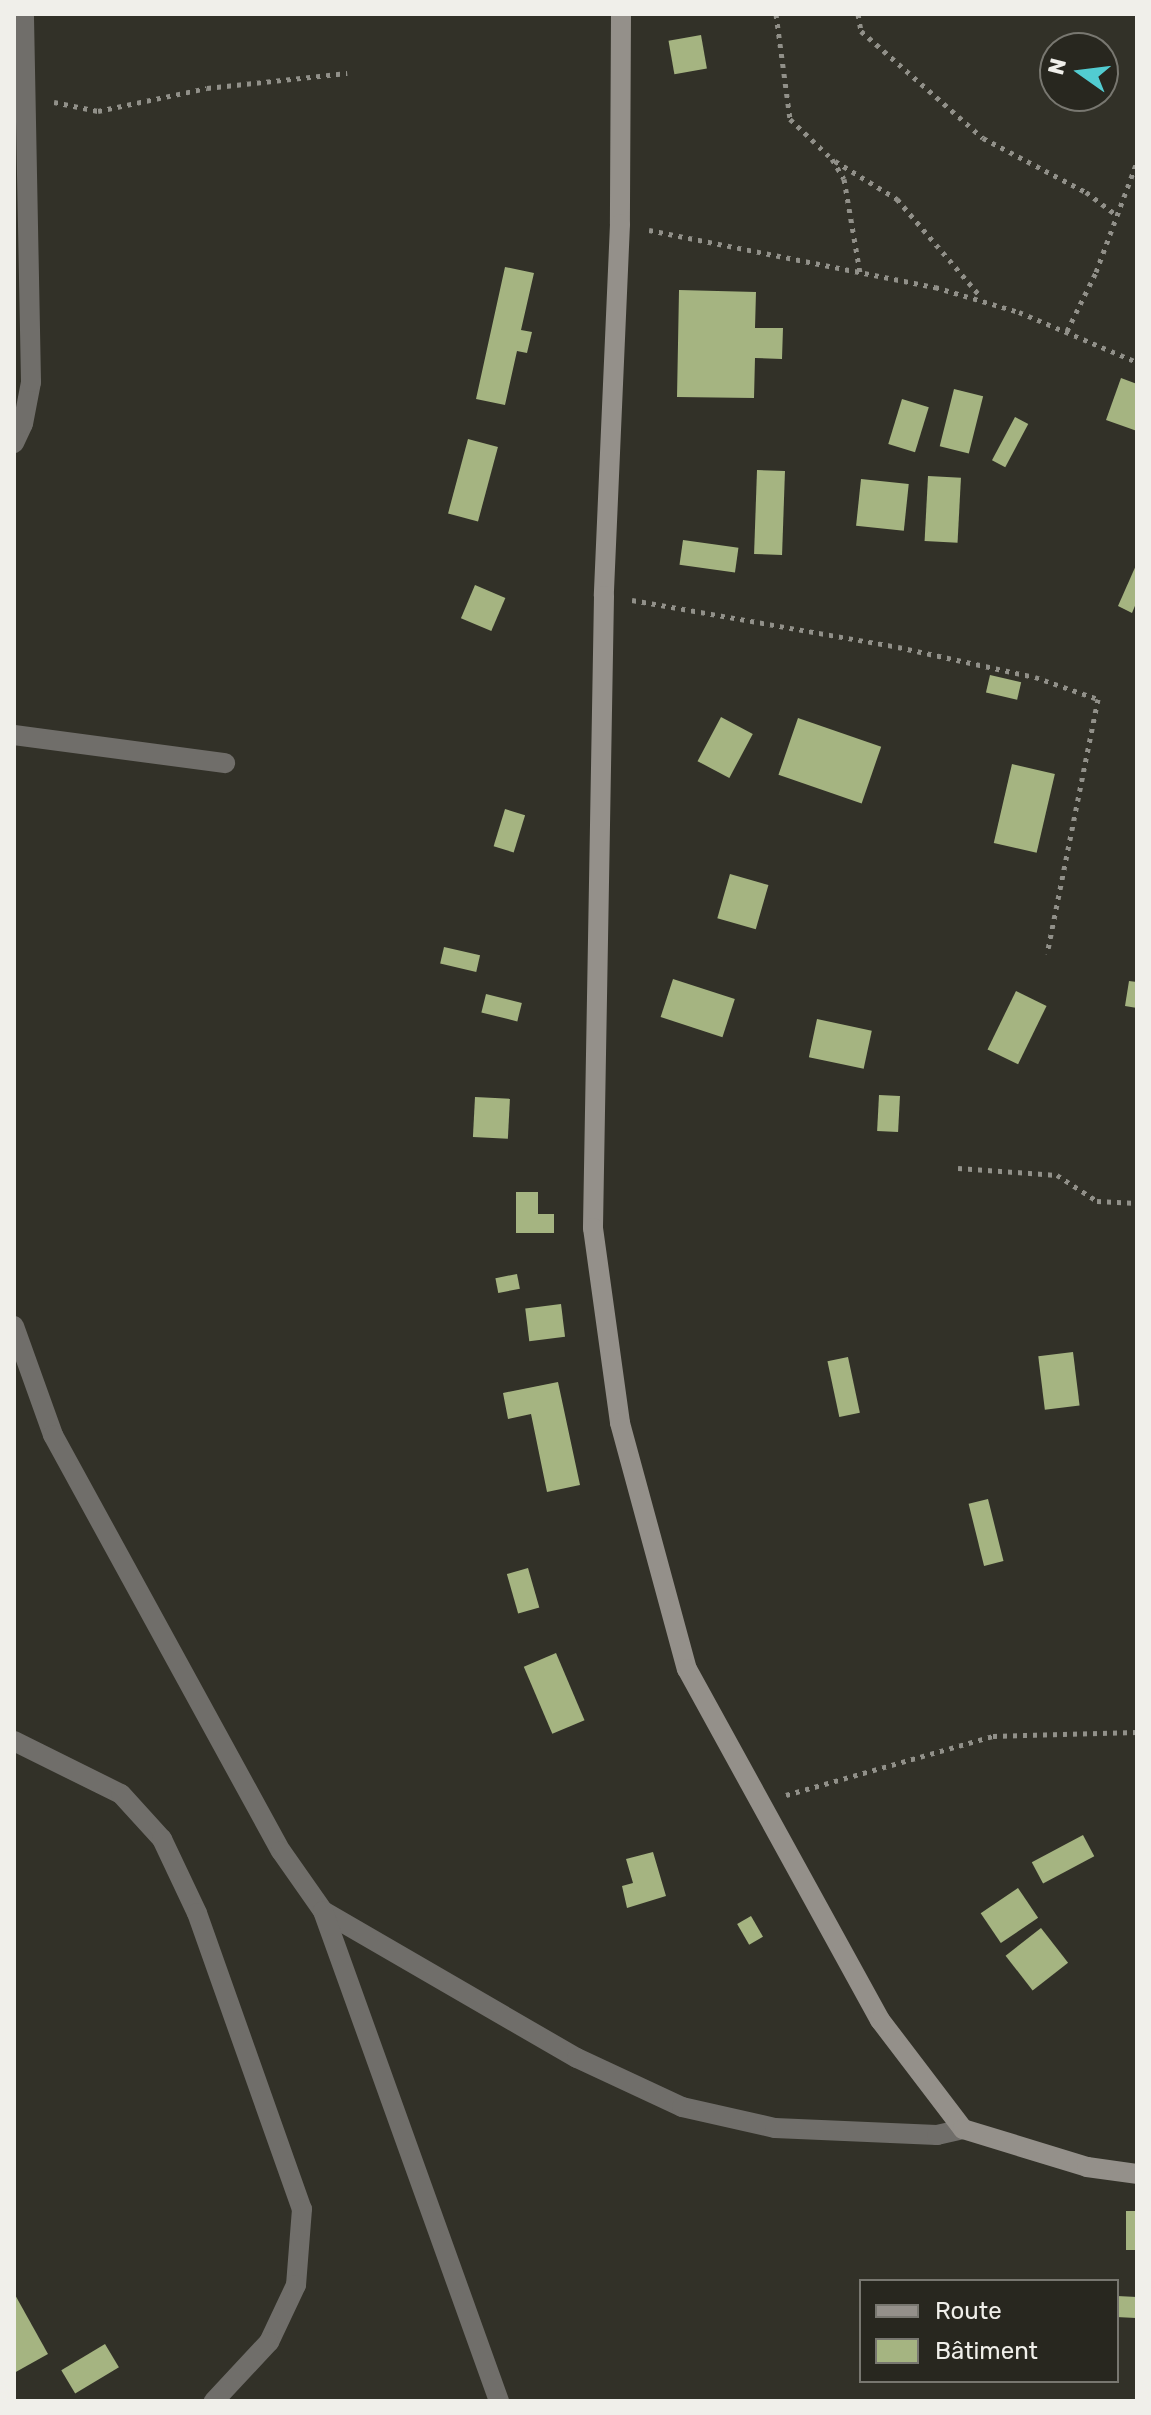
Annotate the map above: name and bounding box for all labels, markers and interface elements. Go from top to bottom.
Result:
north arrow [1039,32,1119,112]
text: N [1042,56,1072,78]
legend [859,2279,1119,2383]
text: Route [935,2297,1002,2325]
text: Bâtiment [935,2337,1038,2365]

